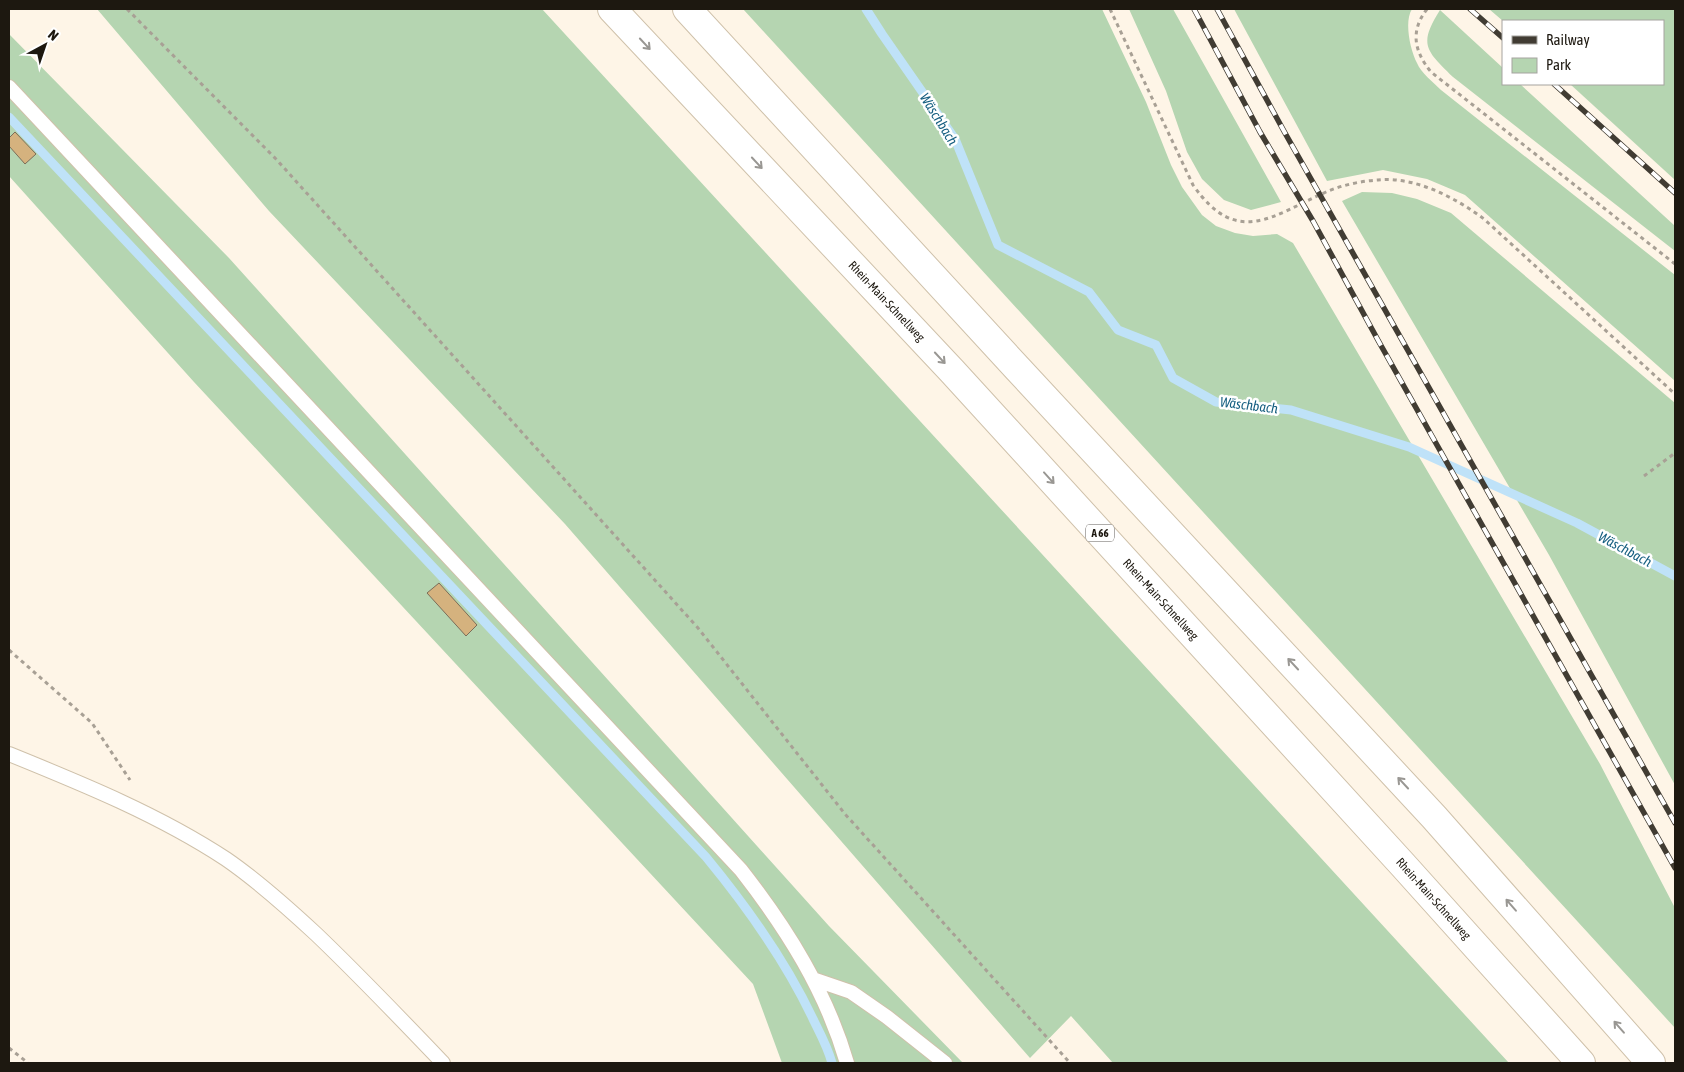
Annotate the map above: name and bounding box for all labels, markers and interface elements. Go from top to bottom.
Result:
north arrow [20,20,70,70]
legend [1502,20,1664,85]
text: N [45,26,62,44]
text: Railway [1546,31,1590,48]
one-way arrow [639,38,651,51]
text: Park [1546,56,1571,73]
water label: Wäschbach [917,90,961,148]
one-way arrow [751,156,763,169]
street label: Rhein-Main-Schnellweg [846,258,928,345]
one-way arrow [934,351,946,364]
water label: Wäschbach [1219,394,1279,417]
one-way arrow [1044,471,1055,484]
road number: A 66 [1086,524,1114,542]
water label: Wäschbach [1596,528,1655,570]
street label: Rhein-Main-Schnellweg [1120,556,1202,643]
one-way arrow [1287,658,1299,671]
one-way arrow [1397,777,1409,790]
street label: Rhein-Main-Schnellweg [1393,855,1474,943]
one-way arrow [1506,898,1517,911]
one-way arrow [1613,1020,1625,1033]

